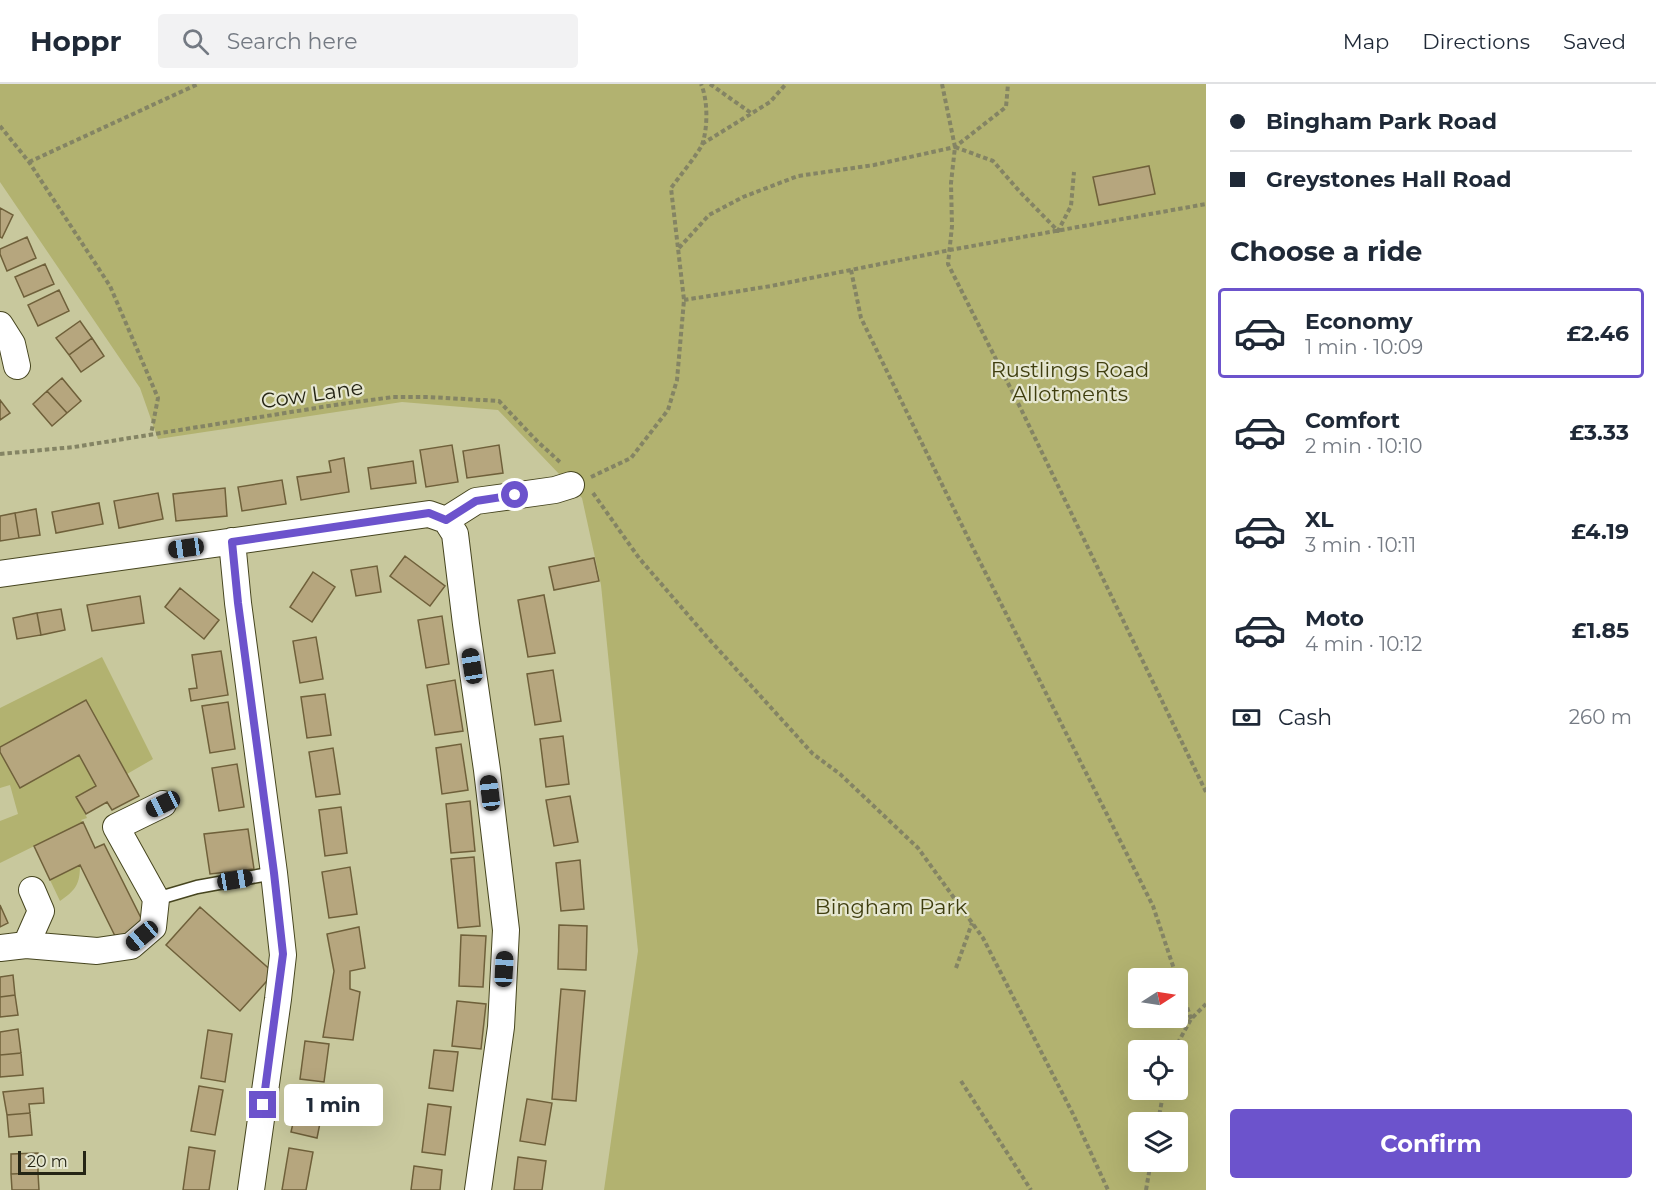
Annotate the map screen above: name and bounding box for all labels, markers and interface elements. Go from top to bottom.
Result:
search box [158,14,578,68]
text: Hoppr [30,24,122,58]
icon: search [179,25,212,58]
text: Search here [227,28,358,55]
text: Map [1343,29,1389,54]
text: Directions [1422,29,1530,54]
text: Saved [1563,29,1626,54]
text: Bingham Park Road [1266,108,1497,135]
text: Greystones Hall Road [1266,166,1512,193]
text: Choose a ride [1230,235,1422,268]
icon: car [1233,306,1287,360]
text: Economy [1305,308,1413,335]
text: £2.46 [1566,320,1629,347]
text: 1 min · 10:09 [1305,335,1423,359]
park label: Rustlings Road Allotments [991,357,1149,406]
street label: Cow Lane [259,374,365,414]
icon: car [1233,405,1287,459]
text: Comfort [1305,407,1400,434]
text: £3.33 [1570,419,1629,446]
text: 2 min · 10:10 [1305,434,1422,458]
route start [501,481,528,508]
icon: car [1233,504,1287,558]
text: XL [1305,506,1334,533]
text: £4.19 [1571,518,1629,545]
text: 3 min · 10:11 [1305,533,1416,557]
car [167,537,205,559]
icon: car [1233,603,1287,657]
text: Moto [1305,605,1364,632]
text: £1.85 [1572,617,1629,644]
text: 4 min · 10:12 [1305,632,1422,656]
car [460,647,484,685]
icon: cash [1230,701,1263,734]
text: Cash [1278,704,1332,731]
text: 260 m [1569,705,1632,729]
car [479,774,501,812]
car [143,788,183,820]
car [216,868,254,892]
park label: Bingham Park [815,894,968,919]
car [122,918,162,954]
car [494,951,514,987]
north arrow [1128,968,1188,1028]
map controls [1128,968,1188,1172]
button: locate [1128,1040,1188,1100]
callout: 1 min [284,1084,383,1126]
route end [249,1091,276,1118]
text: 1 min [306,1093,361,1117]
button: Confirm [1230,1109,1632,1178]
button: layers [1128,1112,1188,1172]
scale bar [18,1148,86,1176]
text: 20 m [27,1152,68,1171]

